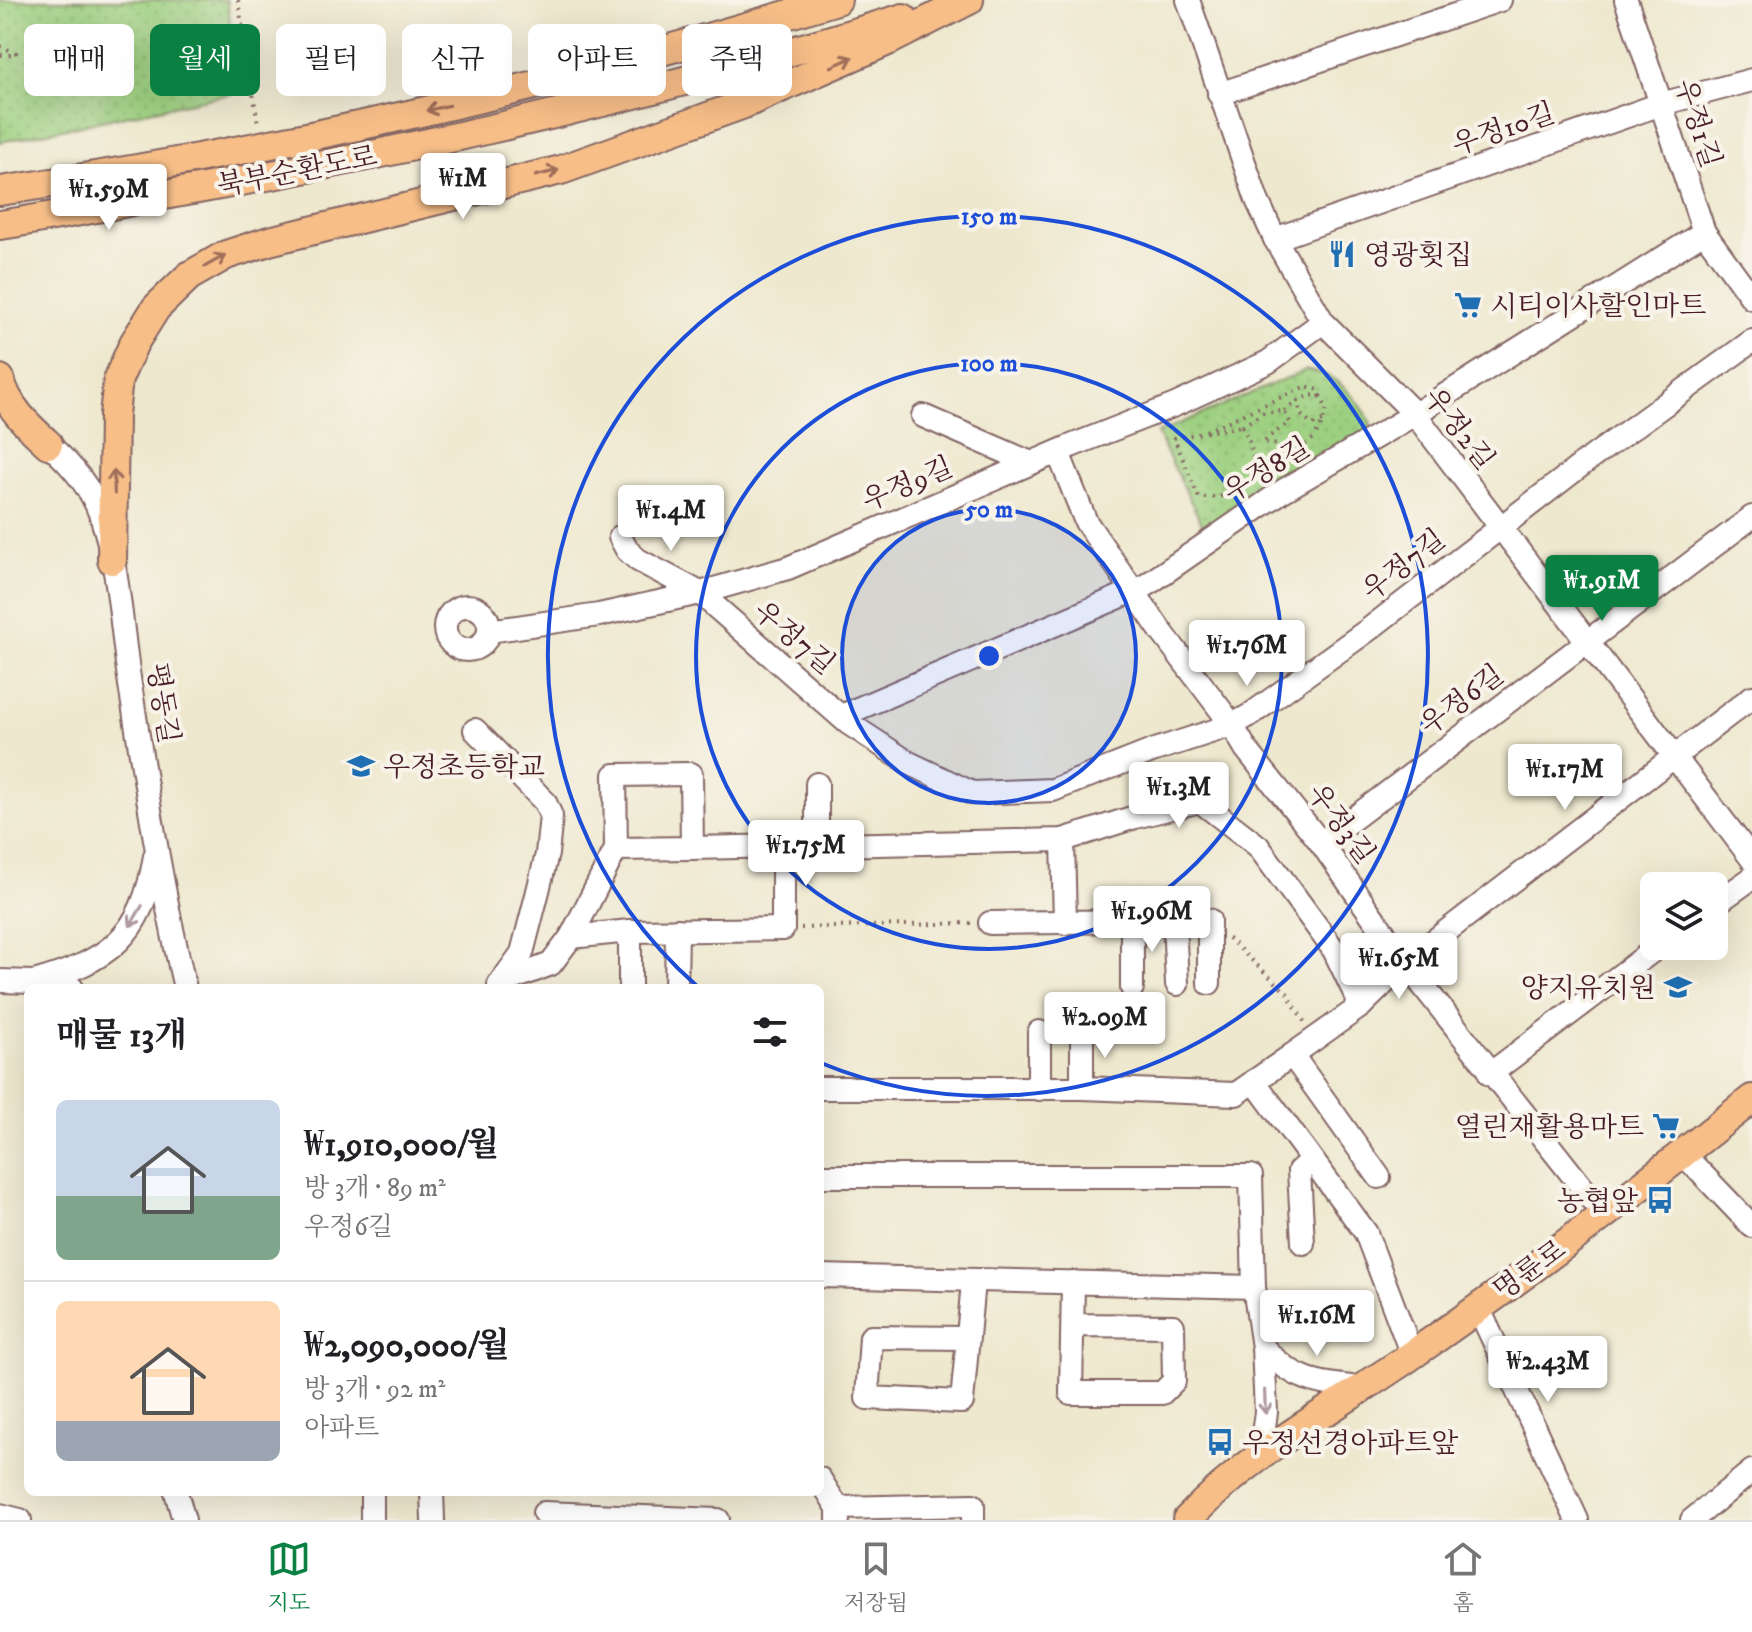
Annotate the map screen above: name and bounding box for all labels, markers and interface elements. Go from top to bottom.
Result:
chip: 매매 [24,24,134,96]
chip: 월세 [150,24,260,96]
chip: 필터 [276,24,386,96]
chip: 신규 [402,24,512,96]
chip: 아파트 [528,24,666,96]
chip: 주택 [682,24,792,96]
one-way arrow [830,54,854,69]
street label: 우정1길 [1667,75,1728,172]
street label: 우정10길 [1447,96,1559,163]
one-way arrow [426,101,451,116]
street label: 북부순환도로 [214,139,380,204]
pin: ₩1M [424,153,502,221]
text: ₩1M [439,162,487,195]
pin: ₩1.59M [44,164,174,232]
one-way arrow [533,165,559,180]
text: ₩1.59M [69,173,149,206]
text: 150 m [961,202,1017,232]
place label: 영광횟집 [1364,238,1472,273]
restaurant icon: 영광횟집 [1327,239,1357,269]
one-way arrow [202,253,226,269]
place label: 시티이사할인마트 [1490,289,1706,324]
supermarket icon: 시티이사할인마트 [1453,290,1483,320]
text: 100 m [960,349,1018,379]
street label: 우정2길 [1416,381,1502,477]
street label: 우정8길 [1217,430,1316,510]
street label: 우정9길 [857,450,958,519]
one-way arrow [106,469,121,496]
pin: ₩1.4M [615,485,727,553]
text: ₩1.4M [636,494,706,527]
text: 50 m [964,495,1013,525]
street label: 우정7길 [1355,522,1452,608]
pin: ₩1.91M [1537,555,1667,623]
text: ₩1.91M [1563,564,1641,597]
street label: 우정7길 [746,594,842,682]
pin: ₩1.76M [1182,620,1312,688]
text: ₩1.76M [1207,629,1287,662]
centre of rings [975,642,1003,670]
street label: 우정6길 [1413,657,1511,743]
street label: 평동길 [139,660,186,746]
pin: ₩1.17M [1500,744,1630,812]
place label: 우정초등학교 [383,750,545,785]
school or university icon: 우정초등학교 [346,751,376,781]
text: ₩1.17M [1526,753,1604,786]
pin: ₩1.3M [1123,762,1235,830]
text: ₩1.3M [1147,771,1211,804]
street label: 우정3길 [1299,777,1382,871]
pin: ₩1.75M [741,820,871,888]
text: ₩1.75M [766,829,846,862]
map controls [1640,872,1728,960]
button: layers [1640,872,1728,960]
pin: ₩1.96M [1087,886,1217,954]
text: ₩1.96M [1111,895,1193,928]
one-way arrow [128,904,144,927]
pin: ₩1.65M [1334,933,1464,1001]
text: ₩1.65M [1358,942,1440,975]
place label: 양지유치원 [1521,971,1656,1006]
school or university icon: 양지유치원 [1663,972,1693,1002]
pin: ₩2.09M [1040,992,1170,1060]
text: ₩2.09M [1062,1001,1148,1034]
icon: filters [748,1010,792,1054]
text: 매물 13개 [56,1015,187,1057]
place label: 열린재활용마트 [1455,1110,1644,1145]
supermarket icon: 열린재활용마트 [1651,1111,1681,1141]
text: ₩1,910,000/월 [304,1124,499,1166]
icon: home [120,1132,216,1228]
text: 방 3개 · 89 m² [304,1172,446,1205]
place label: 농협앞 [1557,1184,1638,1219]
bus stop icon: 농협앞 [1645,1185,1675,1215]
text: 우정6길 [304,1211,393,1244]
street label: 명륜로 [1487,1232,1573,1308]
pin: ₩1.16M [1252,1290,1382,1358]
text: ₩1.16M [1278,1299,1356,1332]
text: ₩2,090,000/월 [304,1325,510,1367]
icon: home [120,1333,216,1429]
pin: ₩2.43M [1483,1336,1613,1404]
text: ₩2.43M [1506,1345,1590,1378]
text: 방 3개 · 92 m² [304,1373,445,1406]
one-way arrow [1257,1388,1273,1415]
text: 아파트 [304,1412,379,1445]
place label: 우정선경아파트앞 [1242,1426,1458,1461]
bus stop icon: 우정선경아파트앞 [1205,1427,1235,1457]
tab: 지도 [267,1537,311,1617]
tab: 저장됨 [844,1537,908,1617]
tab: 홈 [1441,1537,1485,1617]

